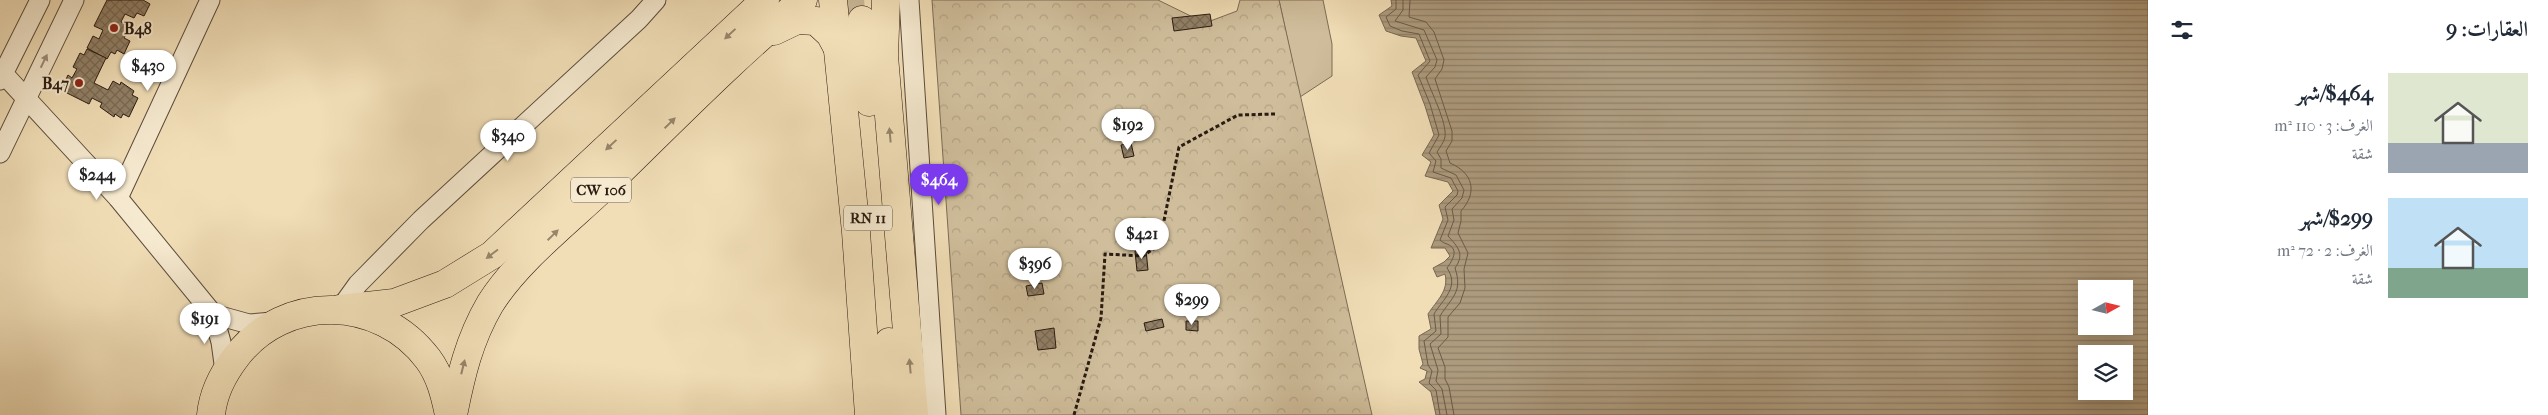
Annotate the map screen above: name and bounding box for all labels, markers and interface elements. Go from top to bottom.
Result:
icon: filters [2168,16,2196,44]
text: العقارات: 9 [2446,17,2528,41]
place label: B48 [124,19,152,39]
marker: B48 [108,22,120,34]
one-way arrow [725,28,737,40]
pin: $430 [118,49,178,92]
one-way arrow [40,54,48,69]
text: $430 [131,56,165,75]
place label: B47 [42,74,69,94]
marker: B47 [73,77,85,89]
text: $464/شهر [2296,81,2373,105]
icon: home [2428,93,2488,153]
pin: $192 [1098,108,1158,151]
text: $192 [1112,115,1144,134]
text: الغرف: 3 · 110 m² [2274,116,2373,135]
one-way arrow [664,117,676,129]
pin: $340 [478,120,538,162]
text: $340 [491,126,525,145]
one-way arrow [886,126,894,142]
one-way arrow [606,139,618,151]
text: شقة [2352,144,2373,163]
pin: $244 [67,158,127,201]
pin: $464 [909,164,969,206]
text: $244 [79,165,115,184]
text: $464 [921,170,957,189]
road number: CW 106 [571,178,631,202]
road number: RN 11 [844,206,892,230]
text: $299/شهر [2299,206,2373,230]
pin: $421 [1112,218,1172,260]
icon: home [2428,218,2488,278]
text: $421 [1126,224,1158,243]
one-way arrow [547,229,559,241]
text: الغرف: 2 · 72 m² [2277,241,2373,260]
pin: $396 [1005,248,1065,290]
one-way arrow [485,249,498,260]
text: $396 [1019,254,1051,273]
text: شقة [2352,269,2373,288]
north arrow [2078,280,2132,335]
map controls [2078,280,2133,400]
pin: $299 [1162,284,1222,326]
text: $299 [1175,290,1209,309]
pin: $191 [175,302,235,345]
text: $191 [191,309,219,328]
button: layers [2078,345,2133,400]
one-way arrow [906,358,914,374]
one-way arrow [459,360,467,375]

